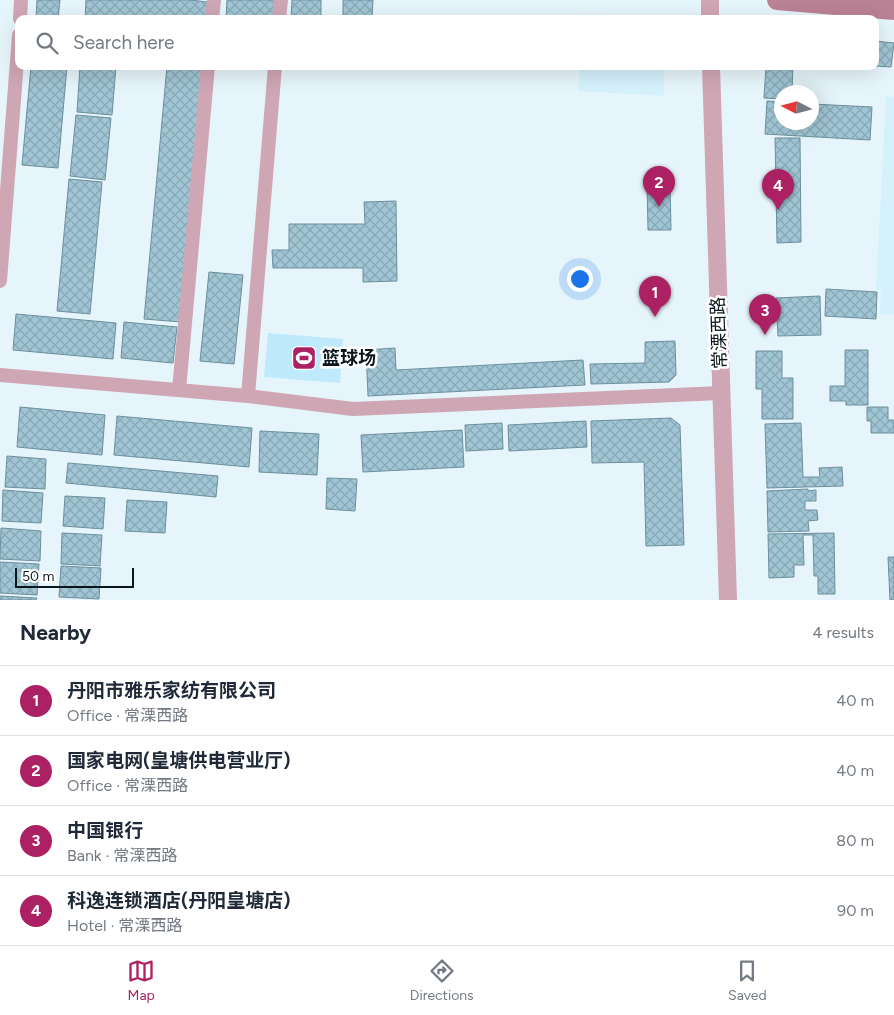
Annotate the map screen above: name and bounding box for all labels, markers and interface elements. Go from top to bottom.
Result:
search box [15,15,879,70]
icon: search [33,29,61,57]
text: Search here [73,31,175,54]
north arrow [774,85,819,130]
pin: 2 [643,166,675,207]
pin: 4 [762,169,794,210]
your location [567,266,593,292]
pin: 1 [639,276,671,317]
pin: 3 [749,294,781,335]
street label: 常溧西路 [707,297,731,369]
sports icon: 篮球场 [291,345,317,371]
place label: 篮球场 [322,347,376,369]
scale bar [15,565,134,588]
text: 50 m [22,568,54,585]
text: Nearby [20,620,91,645]
text: 4 results [813,623,874,642]
text: 丹阳市雅乐家纺有限公司 [67,679,276,702]
text: 1 [33,691,39,710]
text: 40 m [836,691,874,710]
text: Office · 常溧西路 [67,706,188,725]
text: 国家电网(皇塘供电营业厅) [67,749,291,772]
text: 2 [31,761,41,780]
text: 40 m [836,761,874,780]
text: Office · 常溧西路 [67,776,188,795]
text: 中国银行 [67,819,143,842]
text: 3 [32,831,40,850]
text: 80 m [836,831,874,850]
text: Bank · 常溧西路 [67,846,178,865]
text: 科逸连锁酒店(丹阳皇塘店) [67,889,291,912]
text: 4 [31,901,41,920]
text: 90 m [837,901,874,920]
text: Hotel · 常溧西路 [67,916,183,935]
tab: Map [127,957,155,1004]
tab: Directions [410,957,474,1004]
tab: Saved [728,957,767,1004]

